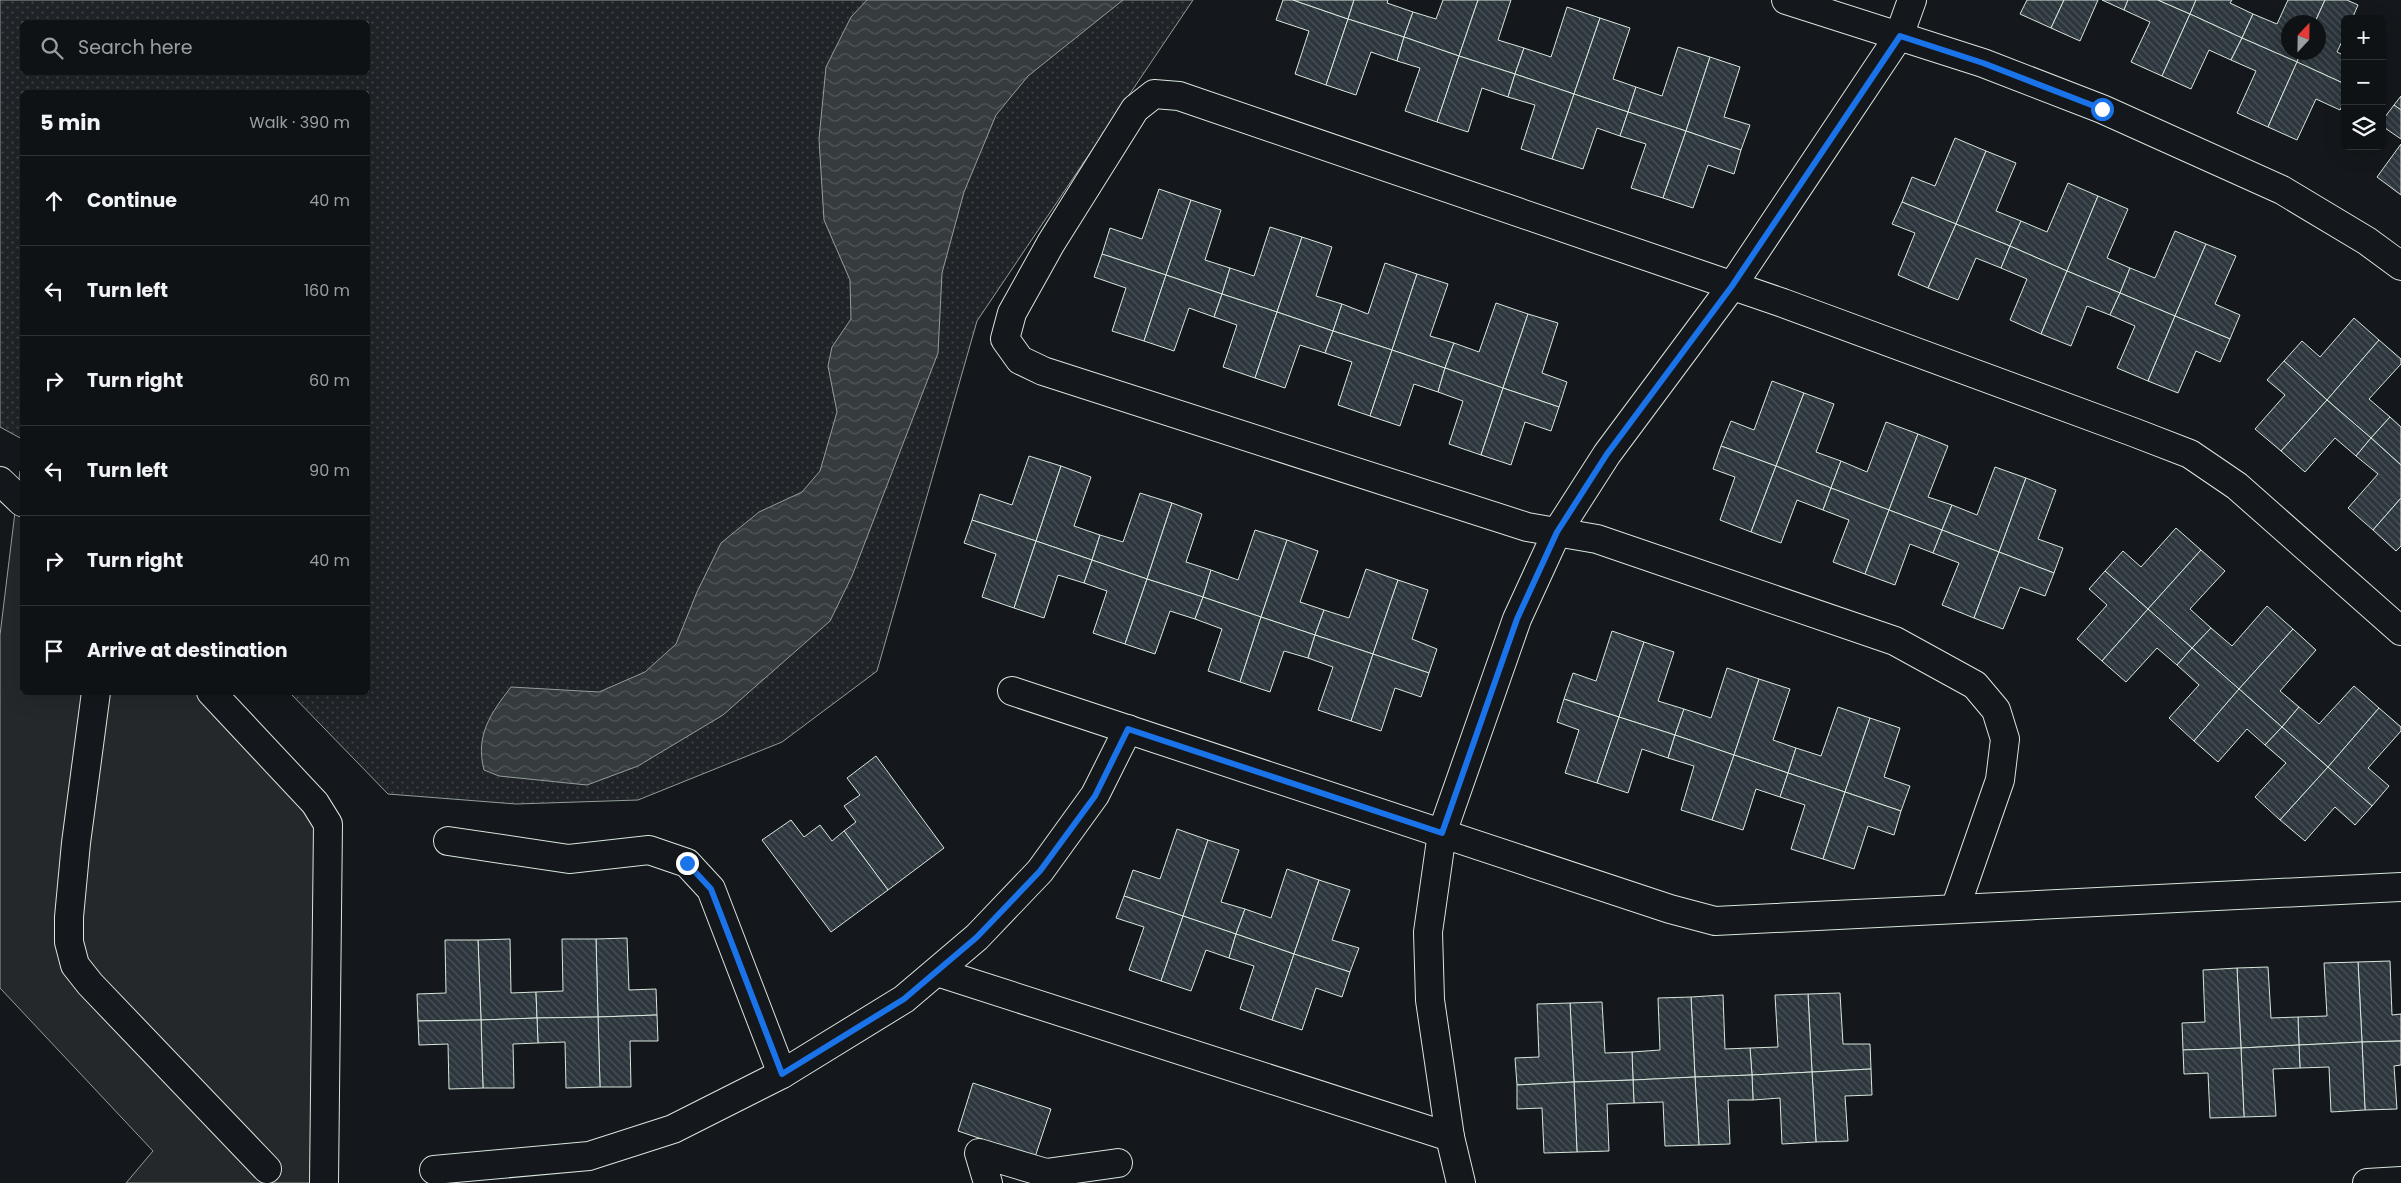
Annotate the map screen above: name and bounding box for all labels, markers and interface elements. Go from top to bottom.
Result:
north arrow [2281,15,2326,60]
map controls [2341,15,2386,150]
button: + [2341,15,2386,60]
search box [20,20,370,75]
icon: search [38,34,66,62]
text: Search here [78,34,192,61]
button: − [2341,60,2386,105]
route start [2091,98,2114,121]
button: layers [2341,105,2386,150]
text: 5 min [40,108,101,137]
text: Walk · 390 m [249,111,350,134]
icon: ahead [40,187,68,215]
text: Continue [87,187,177,214]
text: 40 m [309,189,350,212]
icon: left [40,277,68,305]
text: Turn left [87,277,168,304]
text: 160 m [304,279,350,302]
icon: right [40,367,68,395]
text: Turn right [87,367,183,394]
text: 60 m [309,369,350,392]
icon: left [40,457,68,485]
text: Turn left [87,457,168,484]
text: 90 m [309,459,350,482]
icon: right [40,547,68,575]
text: Turn right [87,547,183,574]
text: 40 m [309,549,350,572]
icon: arrive [40,637,68,665]
text: Arrive at destination [87,637,288,664]
route end [676,852,699,875]

